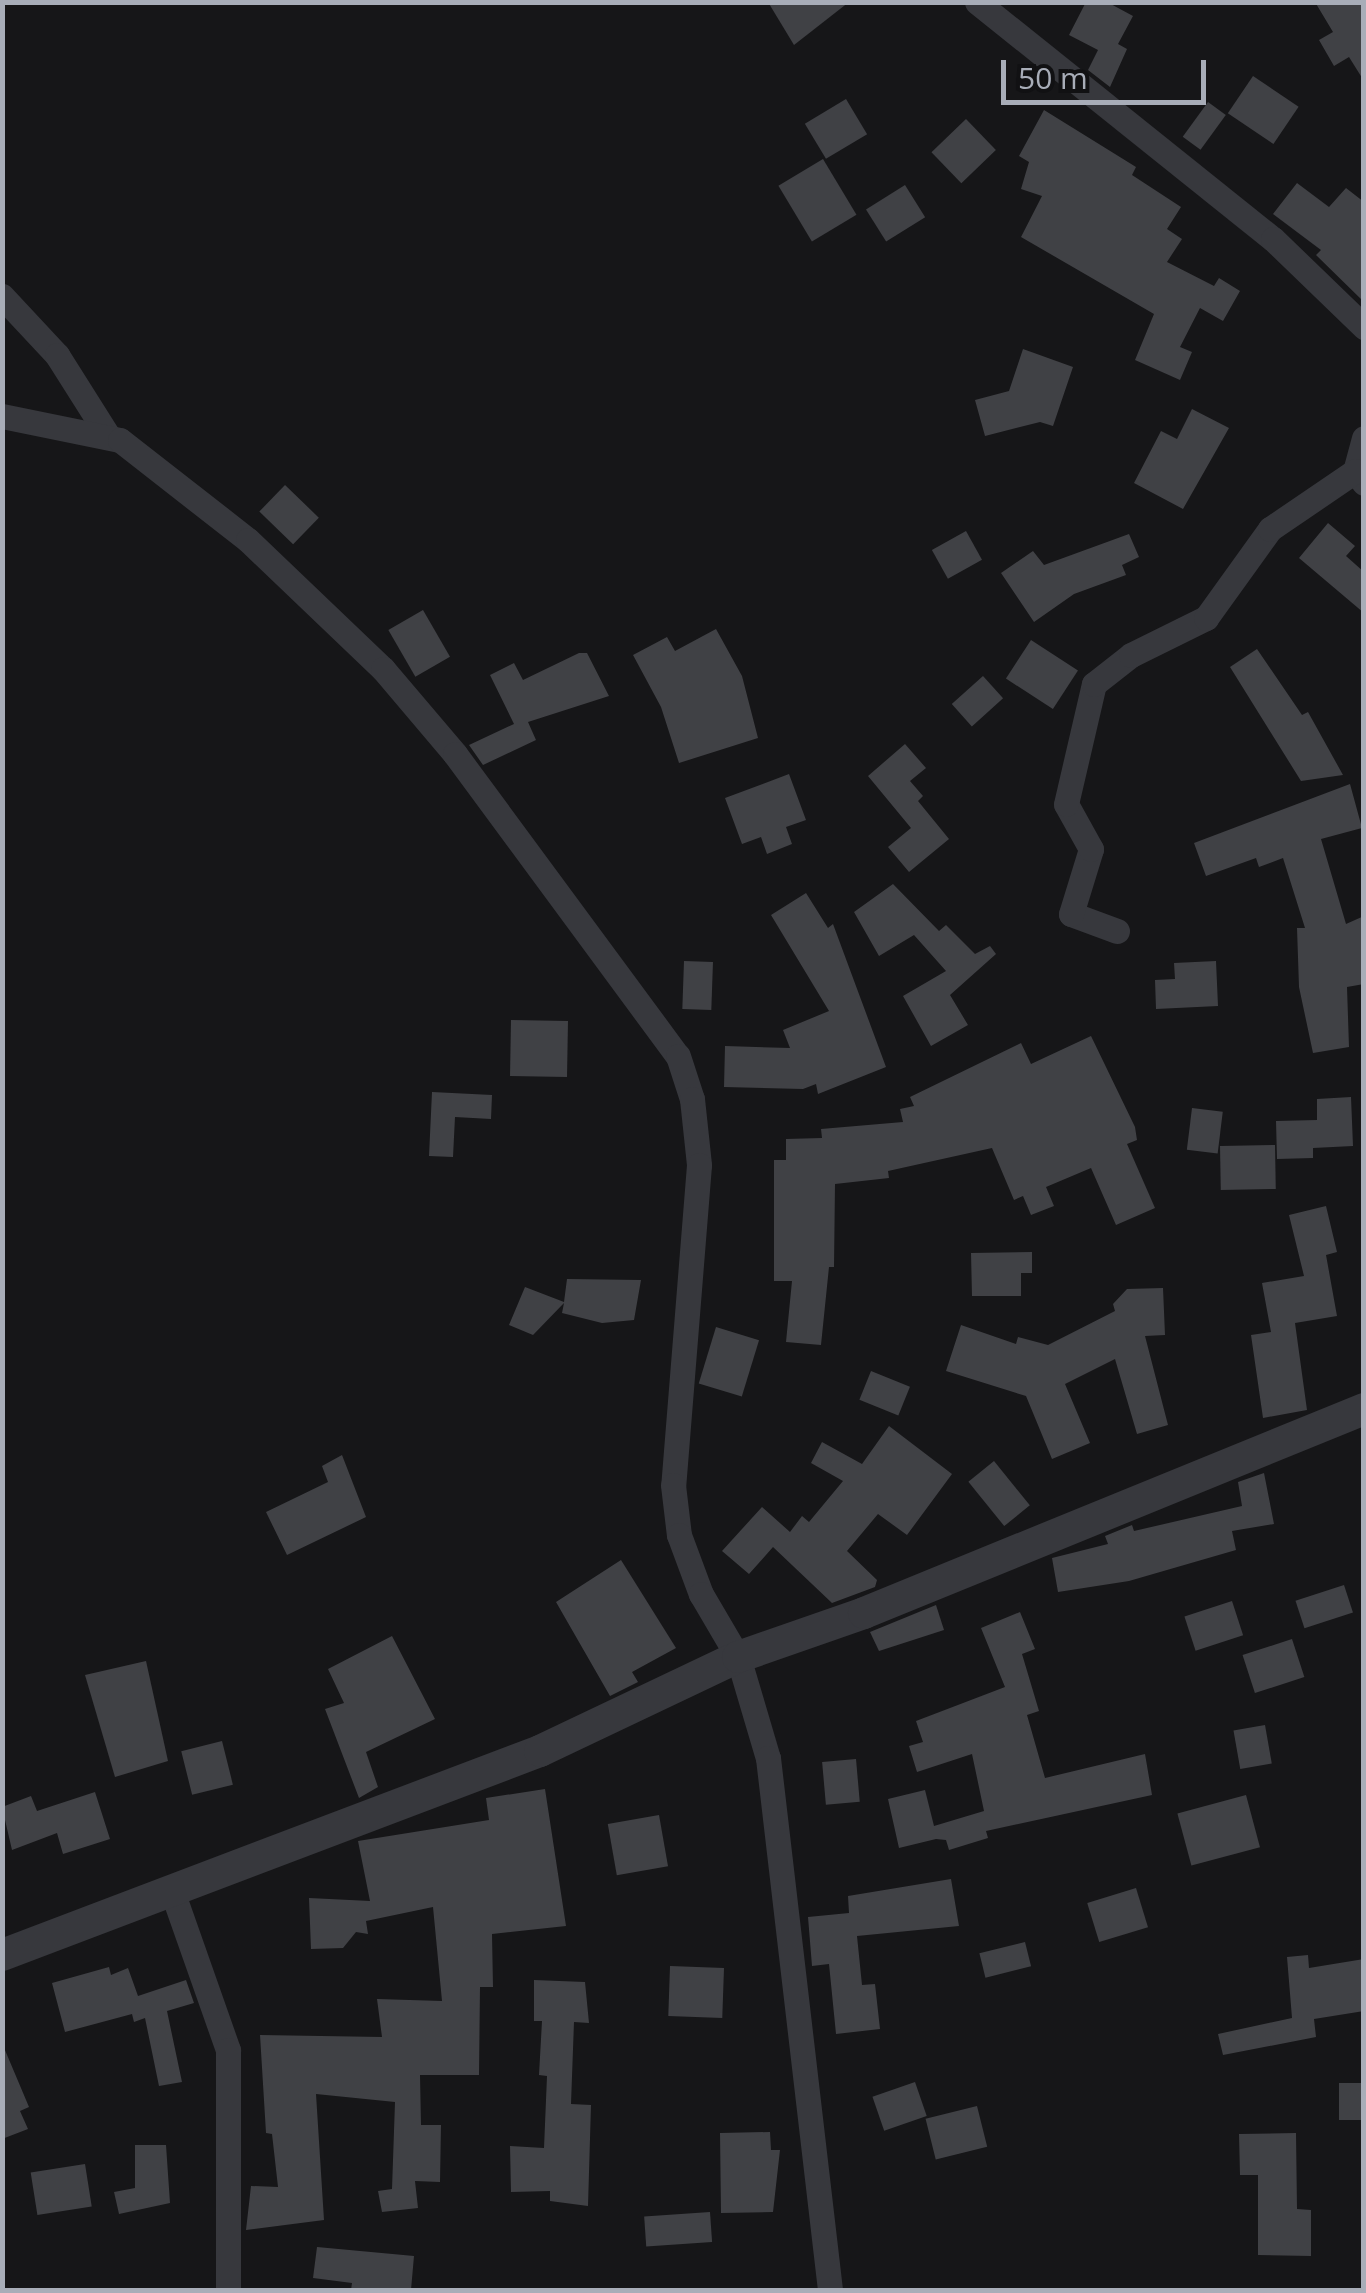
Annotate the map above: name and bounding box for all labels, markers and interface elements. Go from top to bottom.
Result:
scale bar [1006,40,1211,102]
text: 50 m [1018,57,1088,98]

